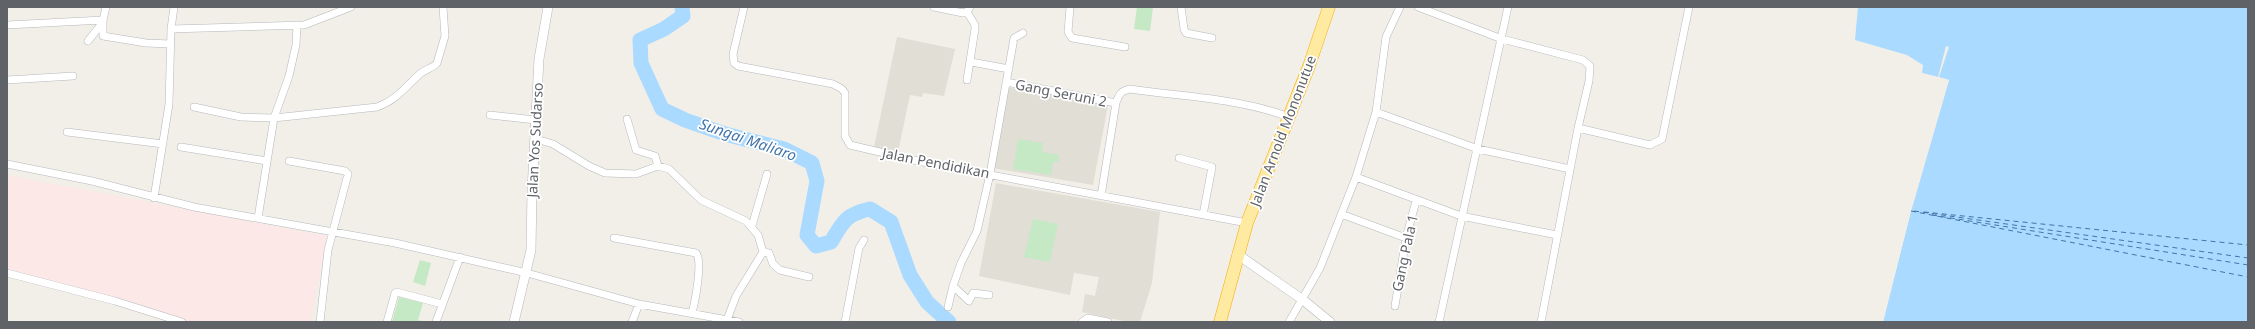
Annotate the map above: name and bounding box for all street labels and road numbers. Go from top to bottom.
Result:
street label: Jalan Arnold Mononutue [1244,52,1320,211]
street label: Gang Seruni 2 [1014,74,1109,111]
street label: Jalan Yos Sudarso [522,82,547,200]
street label: Jalan Pendidikan [879,142,991,182]
street label: Gang Pala 1 [1387,213,1422,293]

